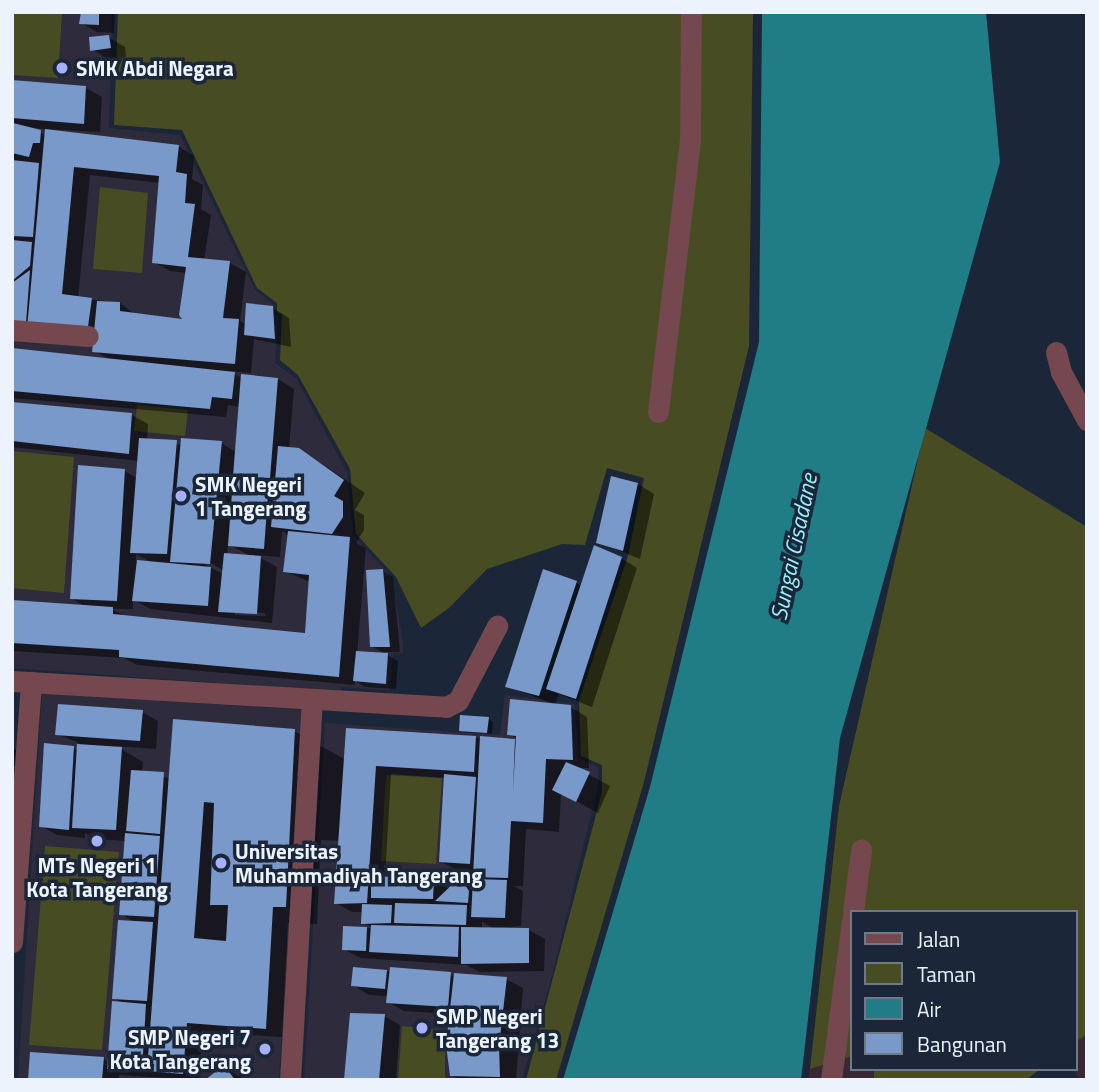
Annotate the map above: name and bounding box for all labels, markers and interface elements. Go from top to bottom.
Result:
place label: SMK Abdi Negara [76,55,234,81]
marker: SMK Abdi Negara [54,60,70,76]
place label: SMK Negeri 1 Tangerang [195,471,307,521]
water label: Sungai Cisadane [765,471,823,623]
marker: SMK Negeri 1 Tangerang [173,488,189,504]
marker: MTs Negeri 1 Kota Tangerang [89,833,105,849]
place label: Universitas Muhammadiyah Tangerang [235,838,482,888]
place label: MTs Negeri 1 Kota Tangerang [26,852,168,902]
marker: Universitas Muhammadiyah Tangerang [213,855,229,871]
legend [850,910,1078,1071]
text: Jalan [917,923,960,955]
text: Taman [917,958,976,990]
text: Air [917,993,941,1025]
place label: SMP Negeri Tangerang 13 [436,1003,559,1053]
marker: SMP Negeri Tangerang 13 [414,1020,430,1036]
place label: SMP Negeri 7 Kota Tangerang [110,1024,251,1074]
text: Bangunan [917,1028,1007,1060]
marker: SMP Negeri 7 Kota Tangerang [257,1041,273,1057]

